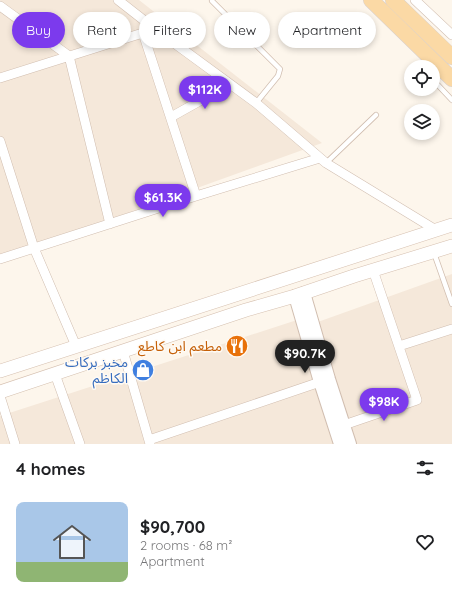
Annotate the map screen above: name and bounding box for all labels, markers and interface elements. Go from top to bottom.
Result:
chip: Buy [12,12,65,48]
chip: Rent [73,12,131,48]
chip: Filters [139,12,206,48]
chip: New [214,12,270,48]
chip: Apartment [278,12,376,48]
map controls [404,60,440,140]
button: locate [404,60,440,96]
pin: $112K [177,76,233,110]
text: $112K [188,81,222,97]
button: layers [404,104,440,140]
pin: $61.3K [130,184,196,218]
text: $61.3K [144,189,182,205]
restaurant icon: مطعم ابن كاطع [224,333,250,359]
place label: مطعم ابن كاطع [138,337,222,357]
pin: $90.7K [272,340,338,374]
text: $90.7K [284,345,326,361]
place label: مخبز بركات الكاظم [65,353,128,389]
shop icon: مخبز بركات الكاظم [130,357,156,383]
pin: $98K [360,388,408,422]
text: $98K [369,393,399,409]
icon: filters [414,457,436,479]
text: 4 homes [16,458,85,479]
text: $90,700 [140,516,205,537]
icon: home [48,518,96,566]
icon: heart [414,531,436,553]
text: 2 rooms · 68 m² [140,537,232,553]
text: Apartment [140,553,205,569]

